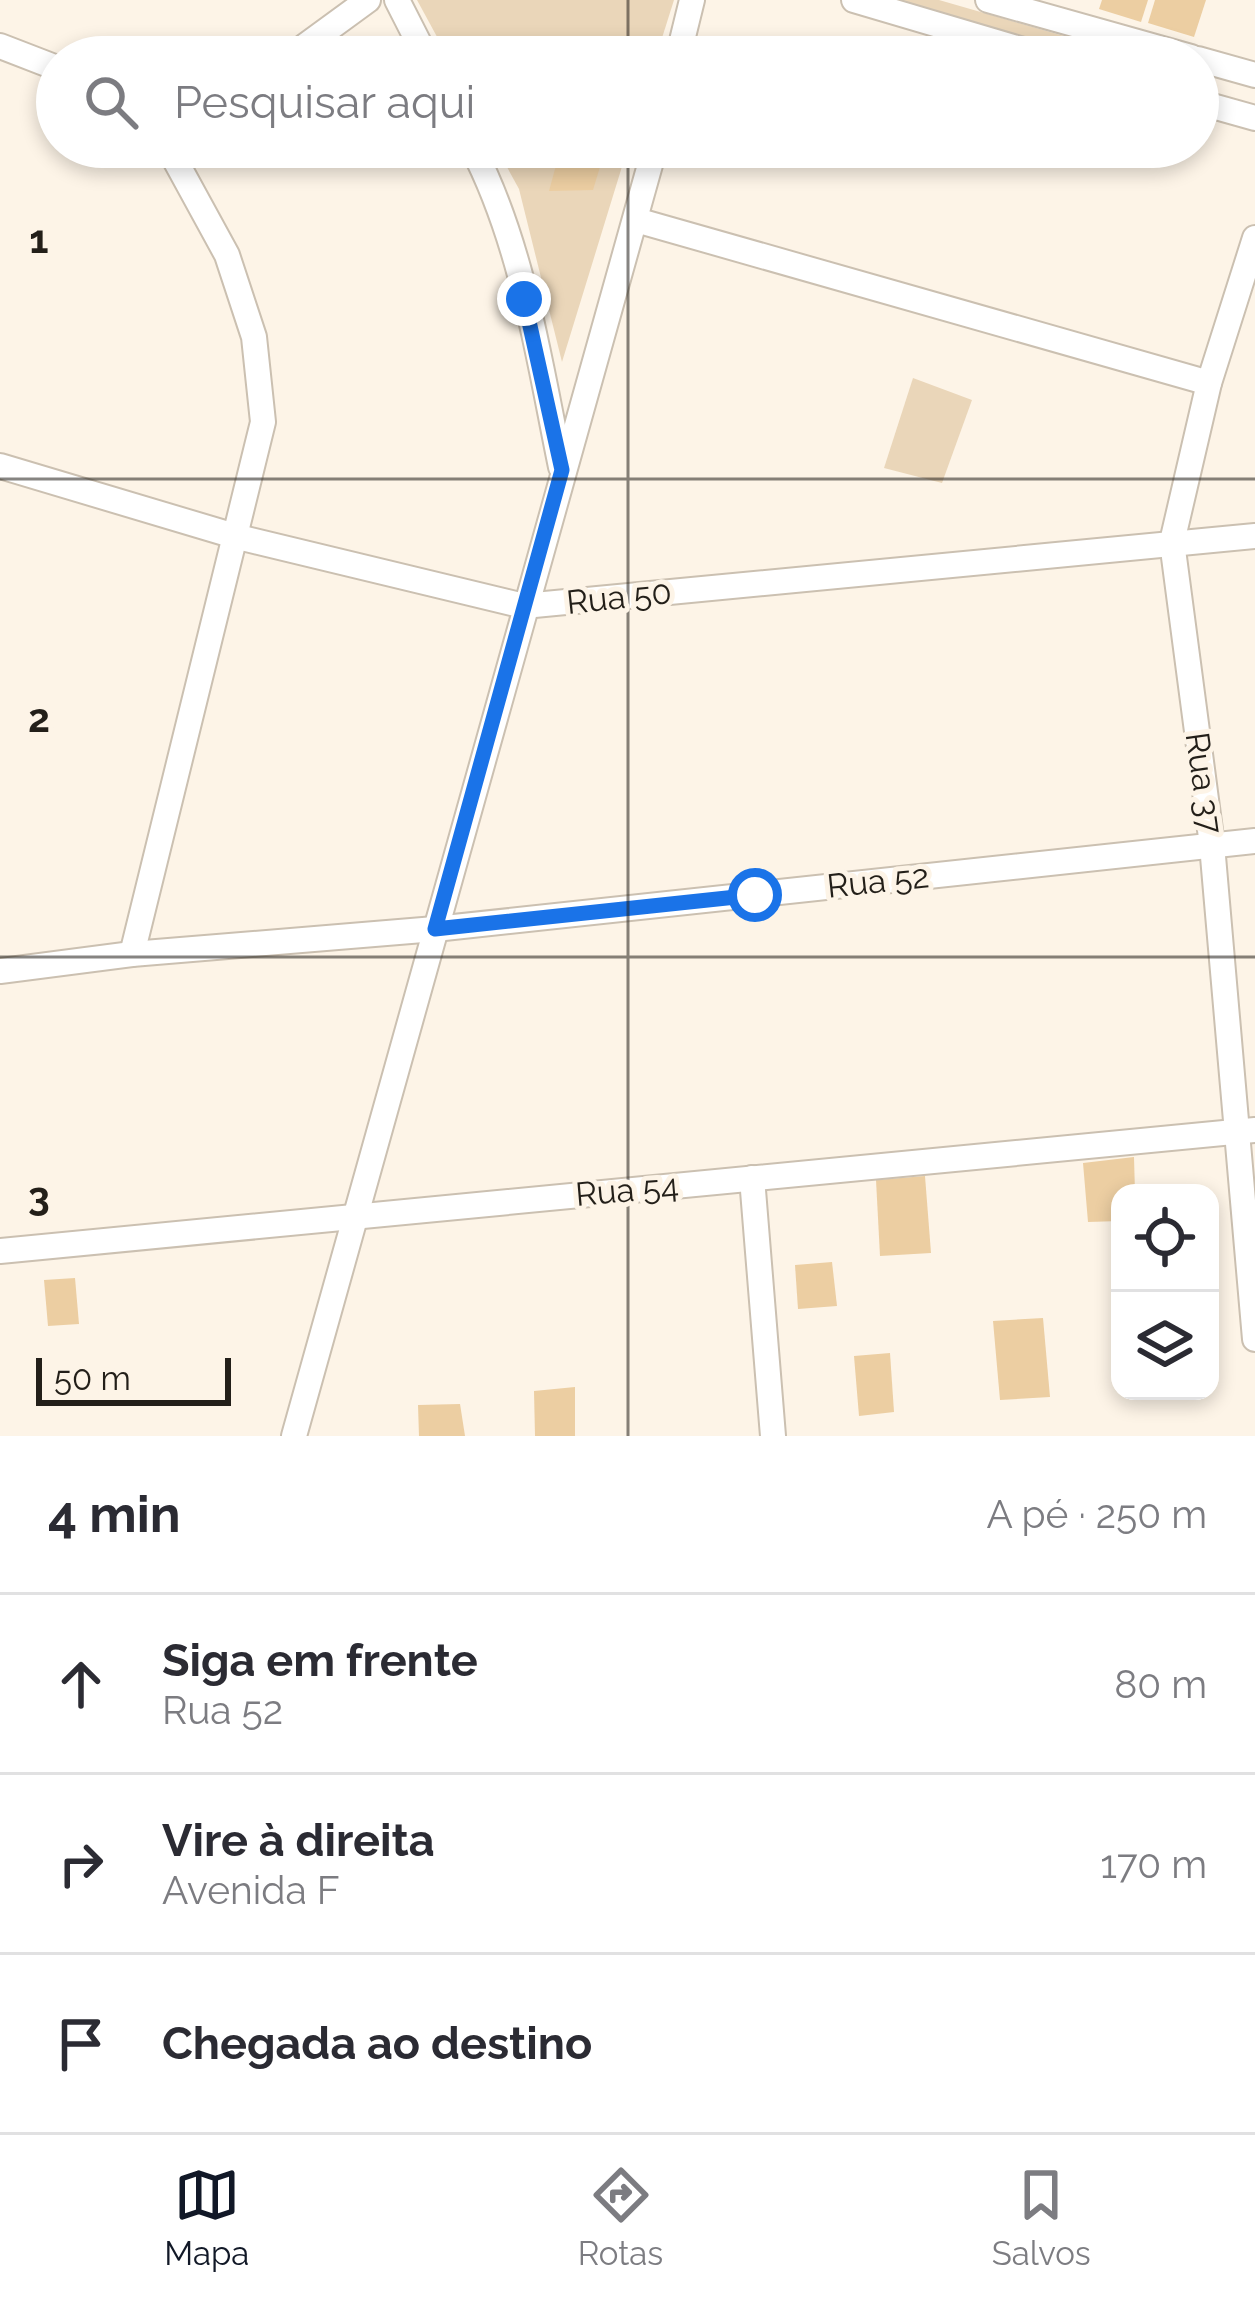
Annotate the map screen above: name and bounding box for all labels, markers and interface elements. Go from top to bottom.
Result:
search box [36,36,1219,168]
icon: search [78,69,144,135]
text: Pesquisar aqui [174,76,475,129]
text: 1 [29,216,49,262]
route end [497,272,551,326]
street label: Rua 50 [565,572,673,622]
text: 2 [28,695,50,741]
street label: Rua 37 [1178,730,1230,837]
street label: Rua 52 [825,856,931,906]
route start [728,868,782,922]
street label: Rua 54 [574,1166,680,1214]
text: 3 [28,1173,50,1219]
map controls [1111,1184,1219,1400]
button: locate [1111,1184,1219,1292]
button: layers [1111,1292,1219,1400]
scale bar [36,1352,231,1405]
text: 50 m [54,1359,131,1398]
text: 4 min [48,1484,181,1544]
text: A pé · 250 m [986,1491,1207,1537]
text: Siga em frente [162,1634,478,1687]
icon: ahead [48,1651,114,1717]
text: 80 m [1114,1661,1207,1707]
text: Rua 52 [162,1687,283,1733]
text: Vire à direita [162,1814,435,1867]
icon: right [48,1831,114,1897]
text: 170 m [1100,1841,1207,1887]
text: Avenida F [162,1867,340,1913]
icon: arrive [48,2011,114,2077]
text: Chegada ao destino [162,2017,592,2070]
tab: Mapa [164,2162,249,2273]
tab: Rotas [578,2162,663,2273]
tab: Salvos [992,2162,1091,2273]

